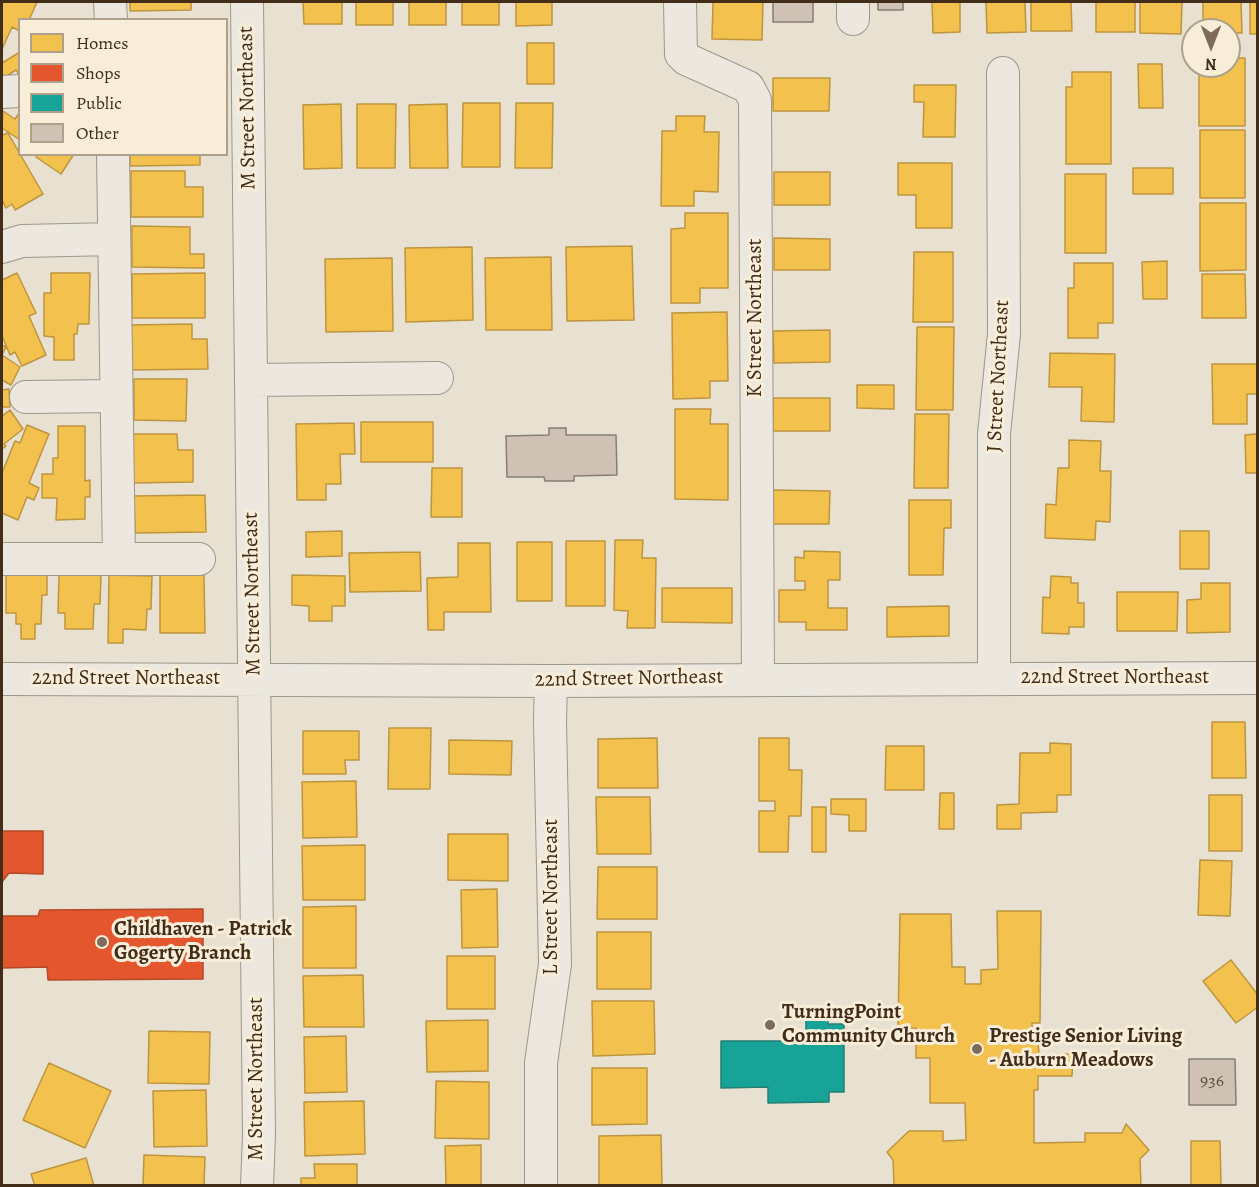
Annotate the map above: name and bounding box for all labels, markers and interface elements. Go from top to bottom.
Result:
legend [18,18,228,156]
north arrow [1181,18,1241,78]
street label: M Street Northeast [234,26,262,190]
text: Homes [76,31,128,55]
text: N [1205,53,1217,75]
text: Shops [76,61,121,85]
text: Public [76,91,122,115]
text: Other [76,121,119,145]
street label: K Street Northeast [743,238,769,398]
street label: J Street Northeast [982,299,1016,453]
street label: M Street Northeast [239,512,267,676]
street label: 22nd Street Northeast [535,665,723,693]
street label: 22nd Street Northeast [1021,665,1209,691]
street label: 22nd Street Northeast [32,666,220,692]
street label: L Street Northeast [539,819,565,975]
place label: Childhaven - Patrick Gogerty Branch [114,917,292,967]
marker: Childhaven - Patrick Gogerty Branch [95,935,109,949]
street label: M Street Northeast [244,997,270,1161]
place label: TurningPoint Community Church [782,1000,955,1050]
marker: TurningPoint Community Church [763,1018,777,1032]
place label: Prestige Senior Living - Auburn Meadows [989,1024,1182,1074]
marker: Prestige Senior Living - Auburn Meadows [970,1042,984,1056]
house number: 936 [1200,1071,1224,1093]

